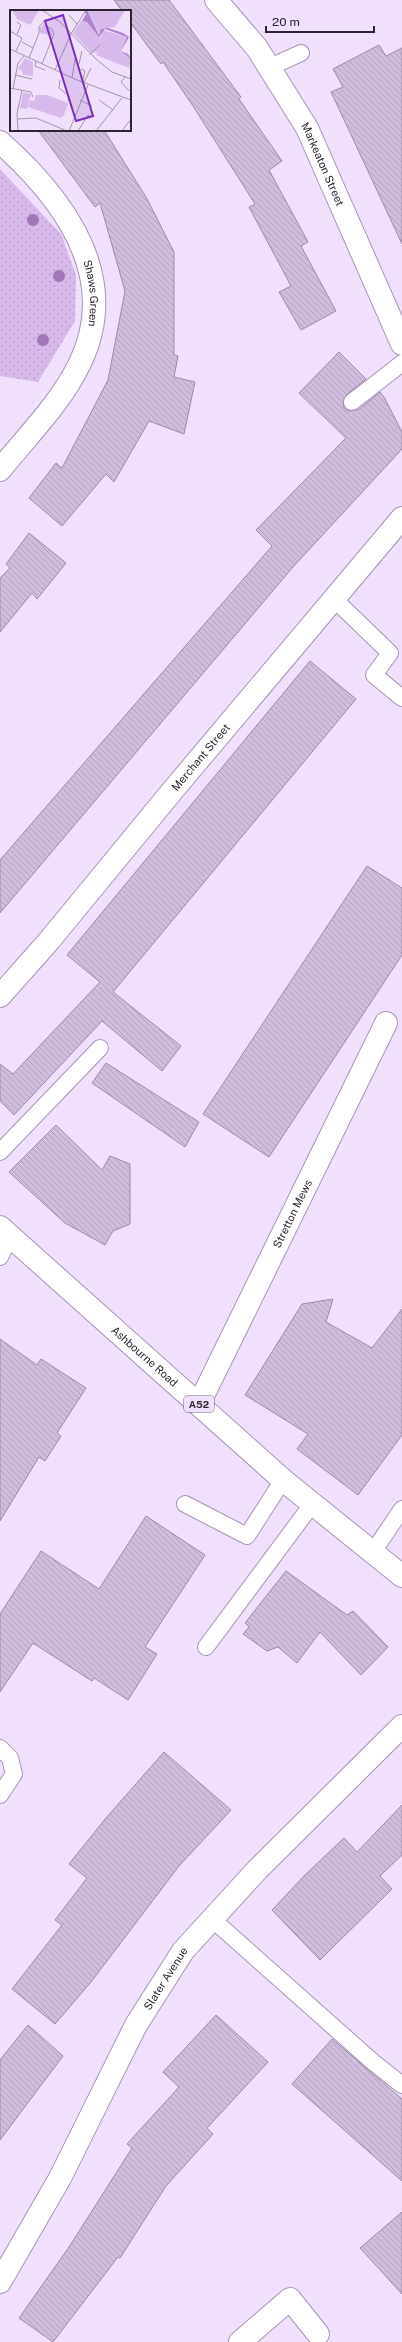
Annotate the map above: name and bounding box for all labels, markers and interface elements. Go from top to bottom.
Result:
scale bar [266,8,374,34]
inset map [10,10,131,131]
text: 20 m [272,15,300,29]
street label: Markeaton Street [299,120,346,208]
street label: Shaws Green [81,258,100,328]
street label: Merchant Street [169,721,232,793]
street label: Stretton Mews [271,1177,314,1250]
street label: Ashbourne Road [109,1324,180,1389]
road number: A52 [184,1396,214,1412]
street label: Slater Avenue [141,1945,190,2012]

